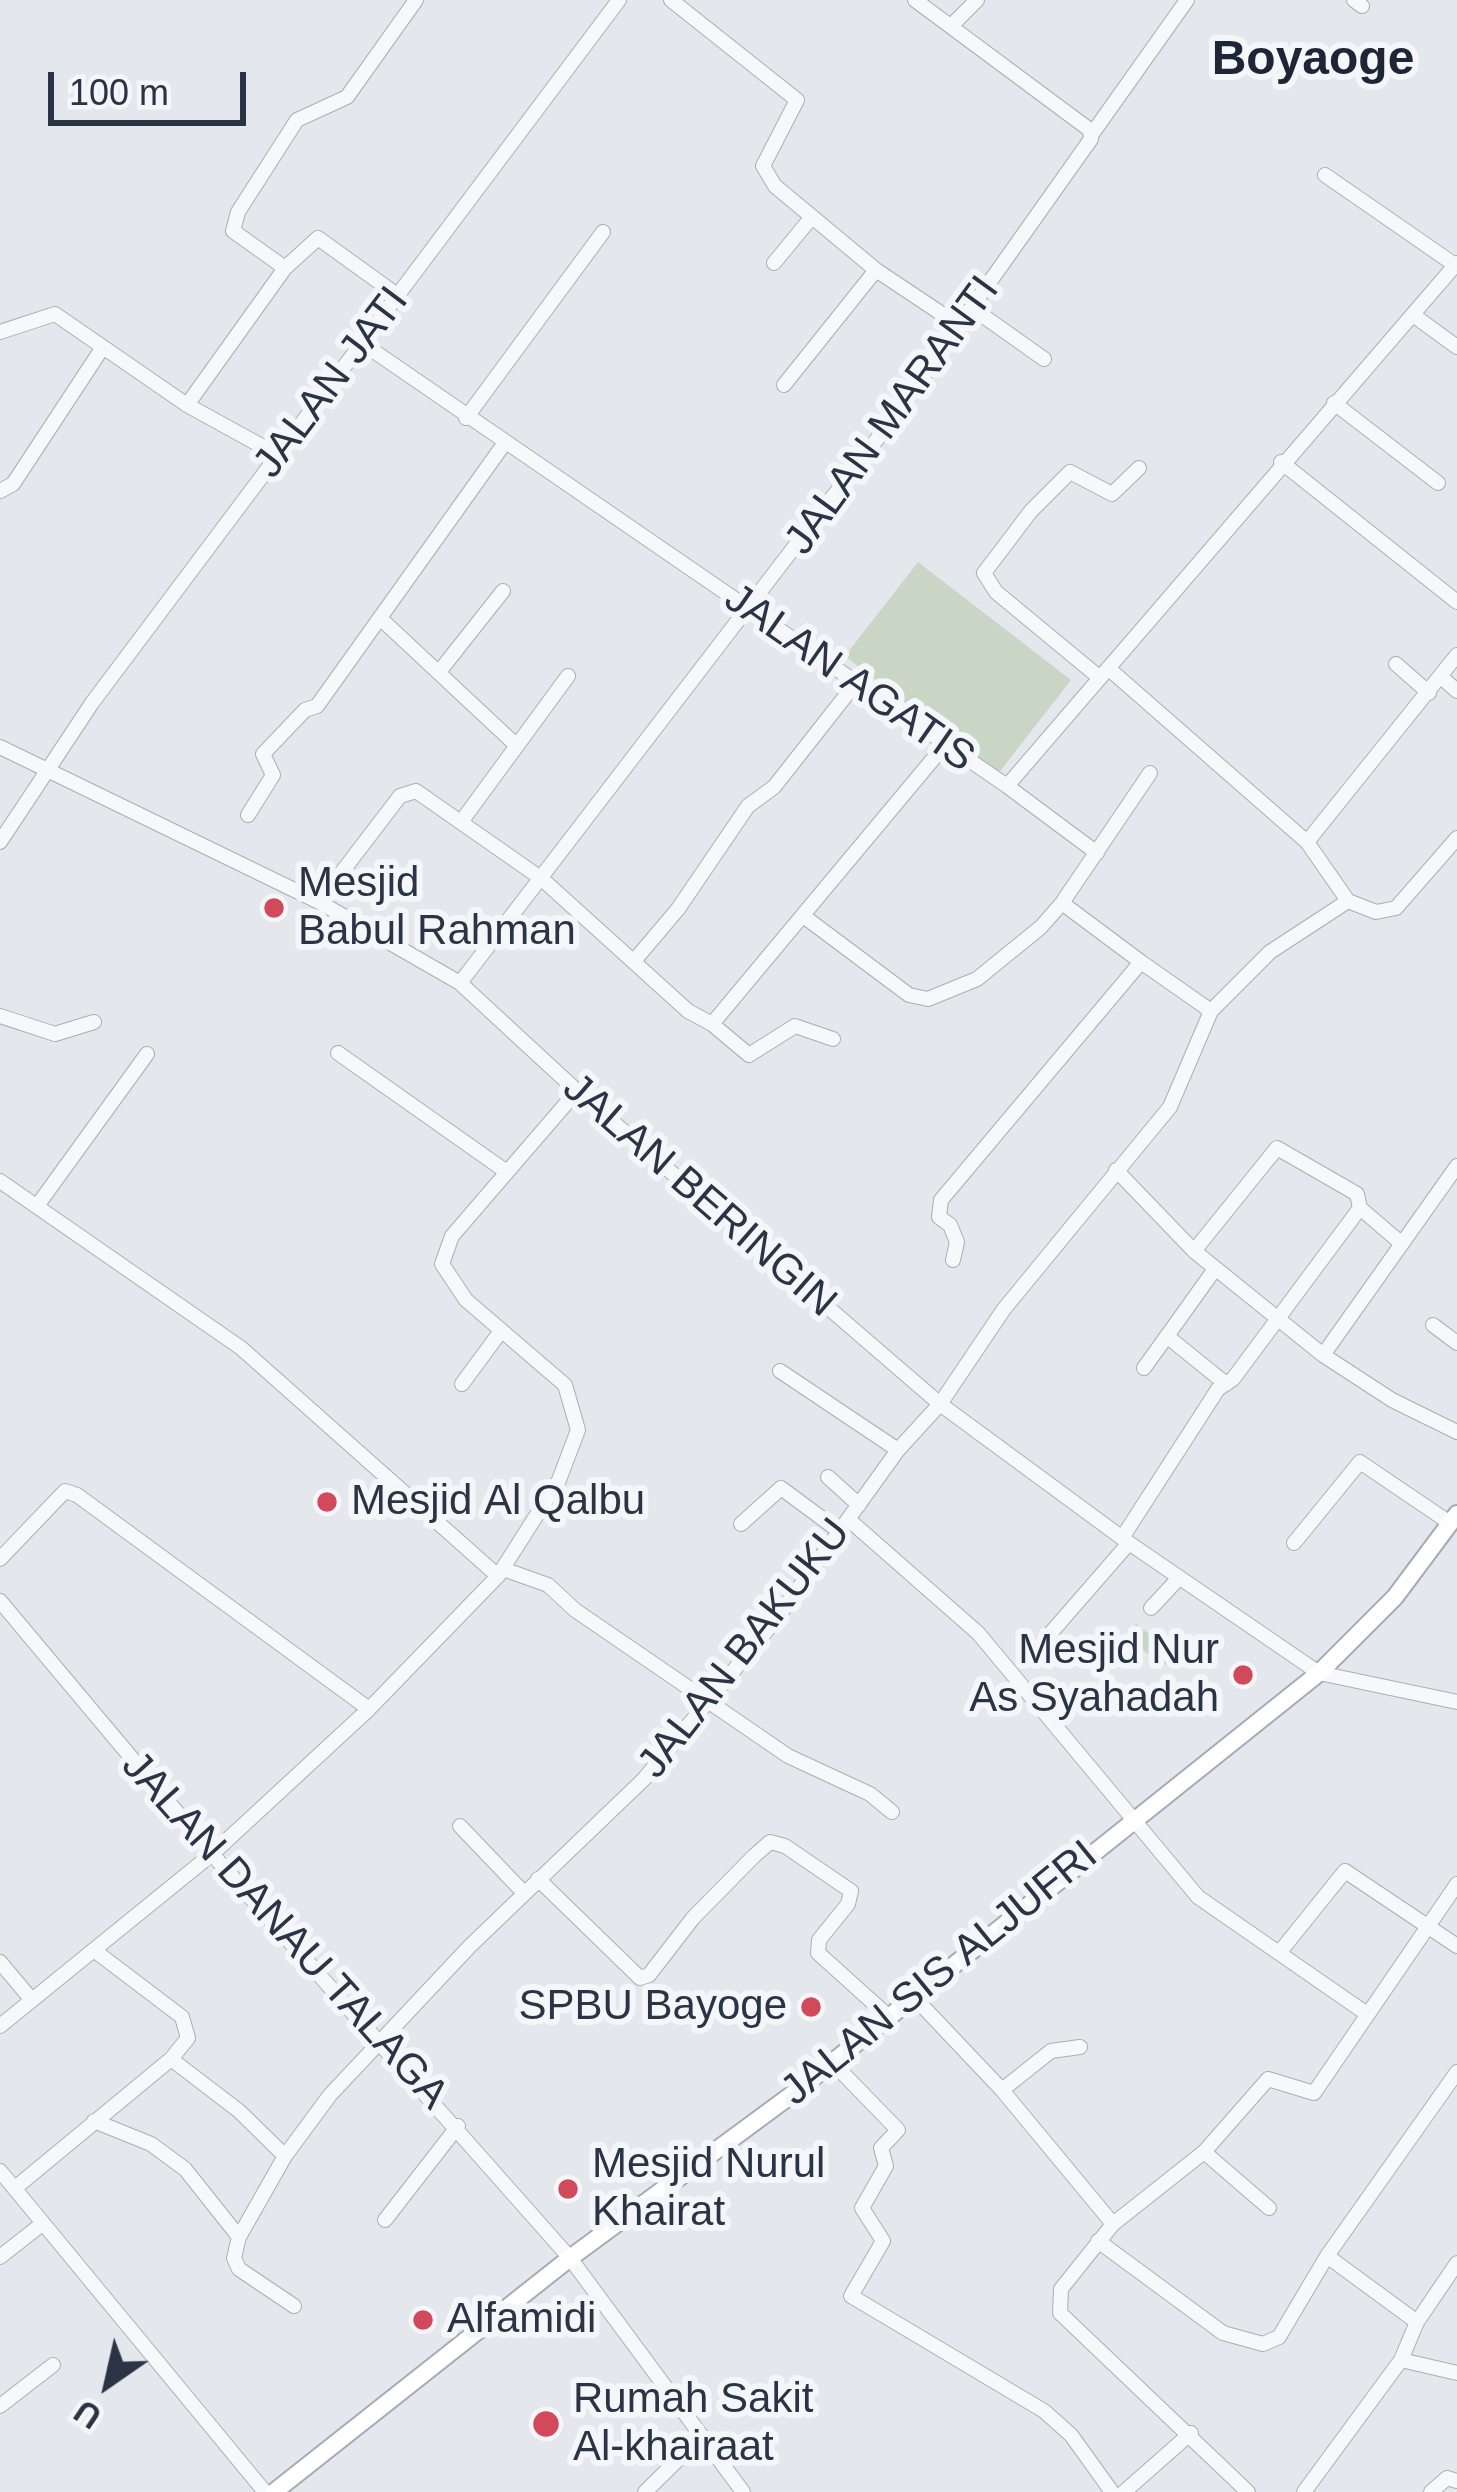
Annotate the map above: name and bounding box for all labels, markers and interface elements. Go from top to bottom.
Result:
district label: Boyaoge [1212,32,1414,90]
scale bar [54,48,252,122]
text: 100 m [69,72,169,113]
street label: JALAN MARANTI [775,267,1011,565]
street label: JALAN JATI [244,278,420,488]
street label: JALAN AGATIS [714,574,984,784]
place label: Mesjid Babul Rahman [298,859,576,958]
marker: Mesjid Babul Rahman [261,895,287,921]
street label: JALAN BERINGIN [552,1064,846,1328]
place label: Mesjid Al Qalbu [351,1477,645,1527]
marker: Mesjid Al Qalbu [314,1489,340,1515]
street label: JALAN BAKUKU [628,1509,862,1789]
place label: Mesjid Nur As Syahadah [969,1626,1219,1724]
marker: Mesjid Nur As Syahadah [1230,1662,1256,1688]
street label: JALAN DANAU TALAGA [110,1742,458,2120]
street label: JALAN SIS ALJUFRI [772,1831,1108,2117]
place label: SPBU Bayoge [519,1982,787,2032]
marker: SPBU Bayoge [798,1994,824,2020]
place label: Mesjid Nurul Khairat [592,2140,825,2238]
marker: Mesjid Nurul Khairat [555,2176,581,2202]
place label: Alfamidi [447,2295,596,2345]
marker: Alfamidi [410,2307,436,2333]
north arrow [48,2324,168,2444]
place label: Rumah Sakit Al-khairaat [573,2375,813,2474]
text: U [67,2392,108,2436]
marker: Rumah Sakit Al-khairaat [530,2408,562,2440]

